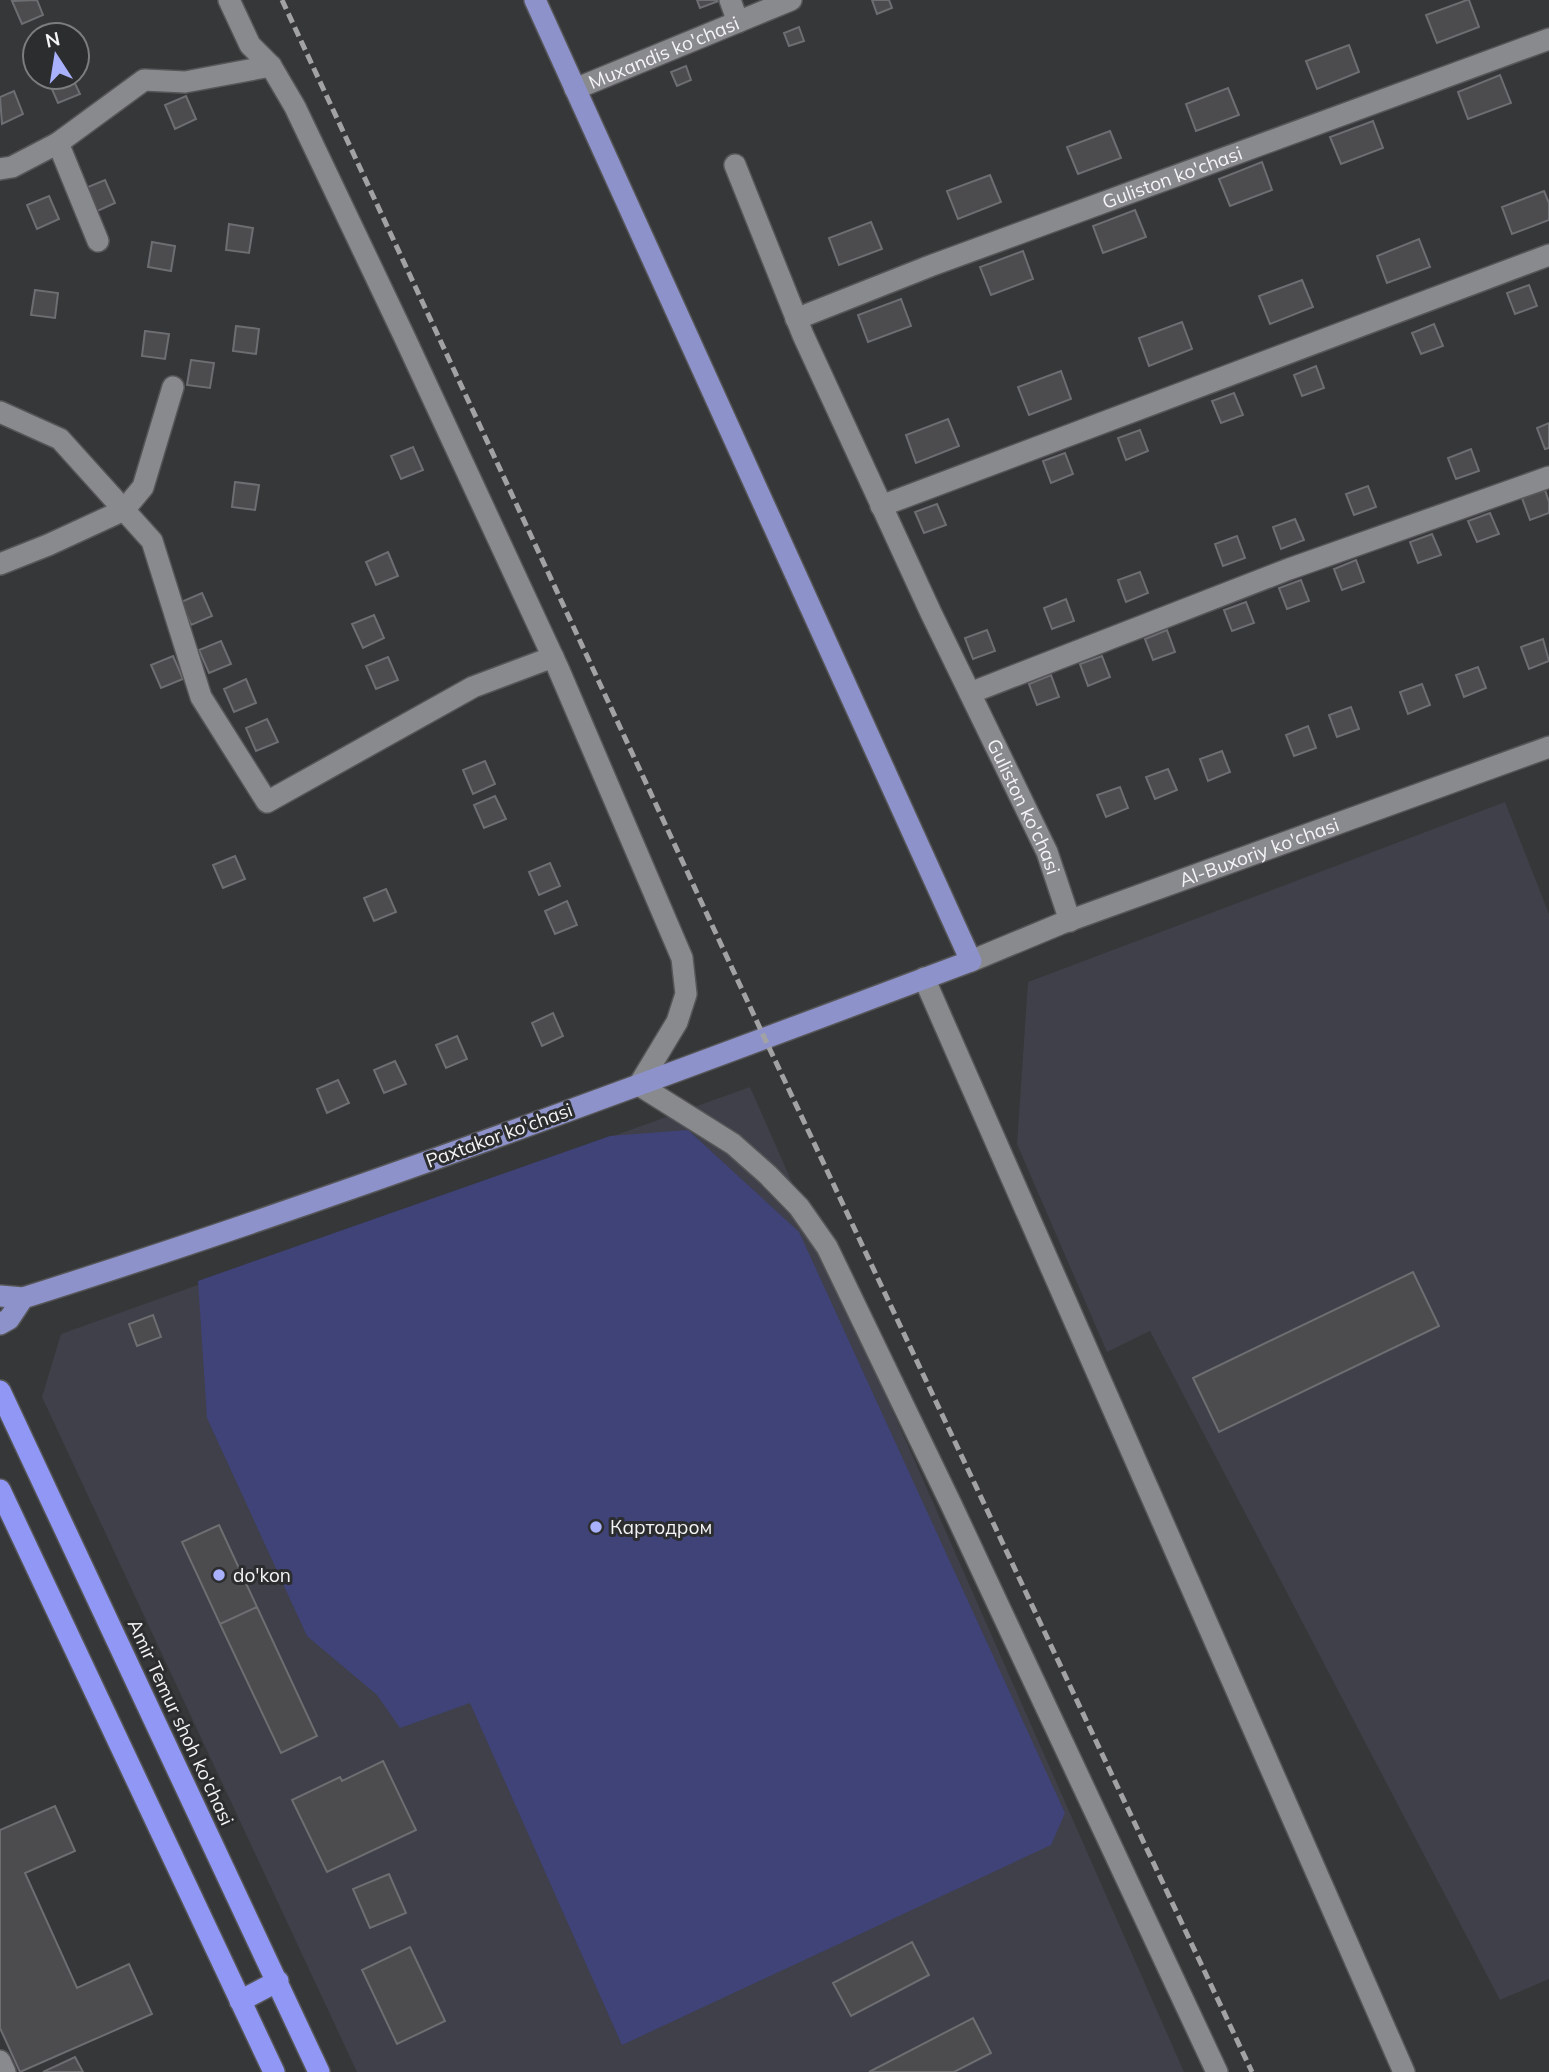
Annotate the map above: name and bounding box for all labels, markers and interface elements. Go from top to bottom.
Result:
street label: Muxandis ko'chasi [585,11,743,94]
north arrow [21,21,91,91]
text: N [43,26,62,53]
street label: Guliston ko'chasi [1099,141,1245,214]
street label: Guliston ko'chasi [982,735,1066,877]
street label: Al-Buxoriy ko'chasi [1176,812,1342,892]
street label: Paxtakor ko'chasi [422,1097,576,1173]
place label: Картодром [610,1515,712,1539]
marker: Картодром [588,1519,604,1535]
place label: do'kon [233,1563,291,1587]
marker: do'kon [211,1567,227,1583]
street label: Amir Temur shoh ko'chasi [123,1615,239,1829]

